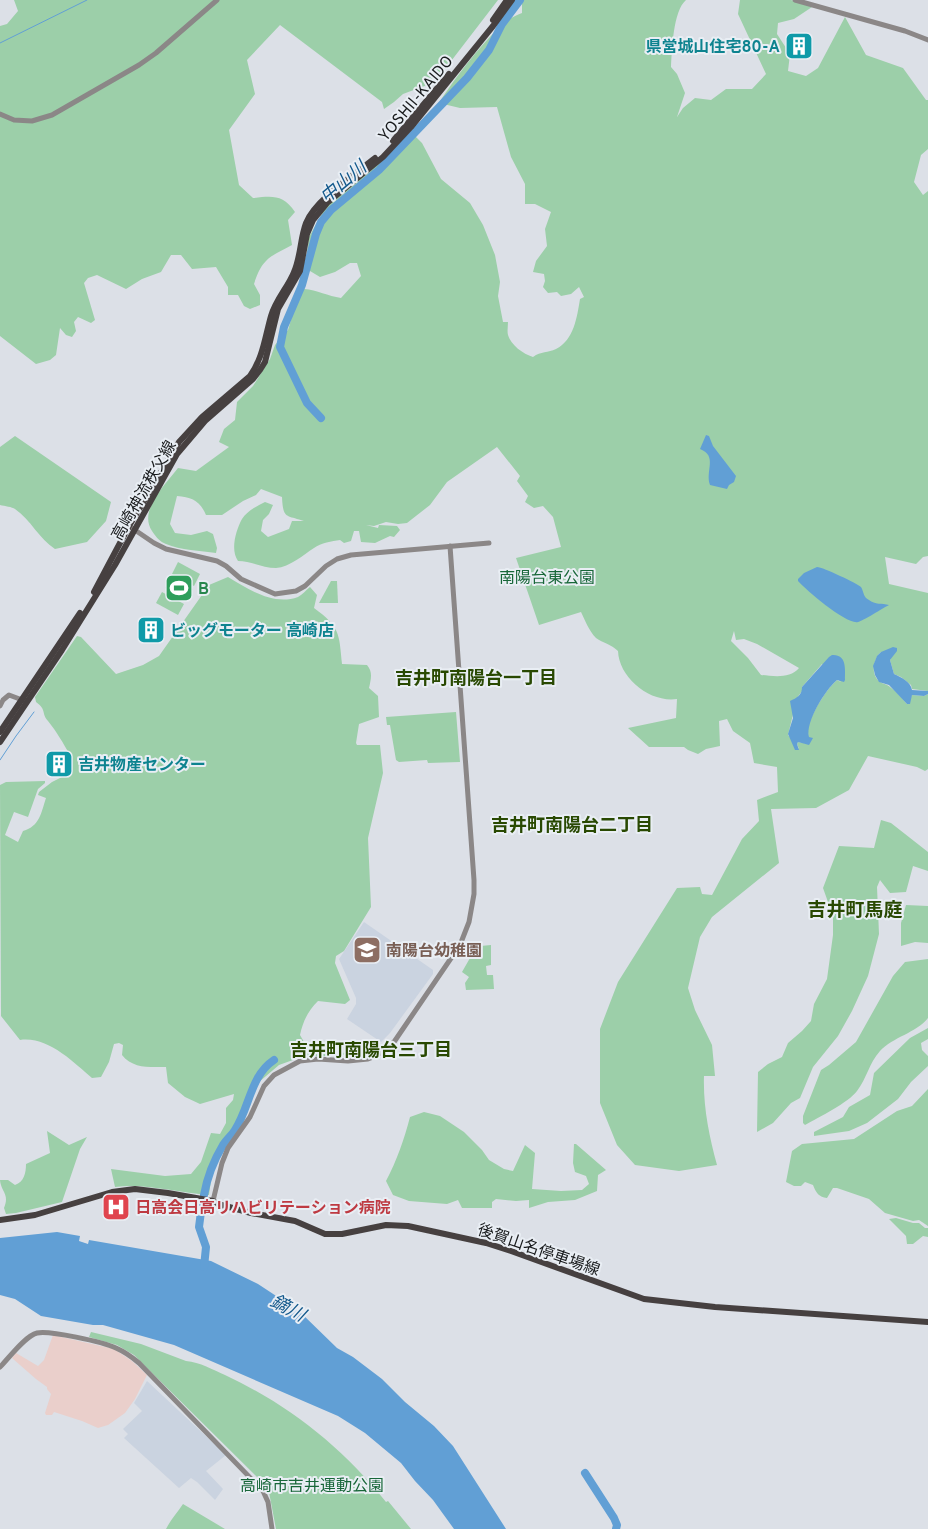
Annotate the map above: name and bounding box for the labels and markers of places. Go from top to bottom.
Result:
building icon: 県営城山住宅80-A [784,31,814,61]
place label: 県営城山住宅80-A [646,37,780,58]
sports icon: B [164,573,194,603]
place label: B [198,580,209,600]
building icon: ビッグモーター 高崎店 [136,615,166,645]
place label: ビッグモーター 高崎店 [170,621,334,642]
building icon: 吉井物産センター [44,749,74,779]
place label: 吉井物産センター [78,755,206,776]
school or university icon: 南陽台幼稚園 [352,935,382,965]
place label: 南陽台幼稚園 [386,942,482,962]
hospital icon: 日高会日高リハビリテーション病院 [101,1192,131,1222]
place label: 日高会日高リハビリテーション病院 [135,1199,391,1219]

